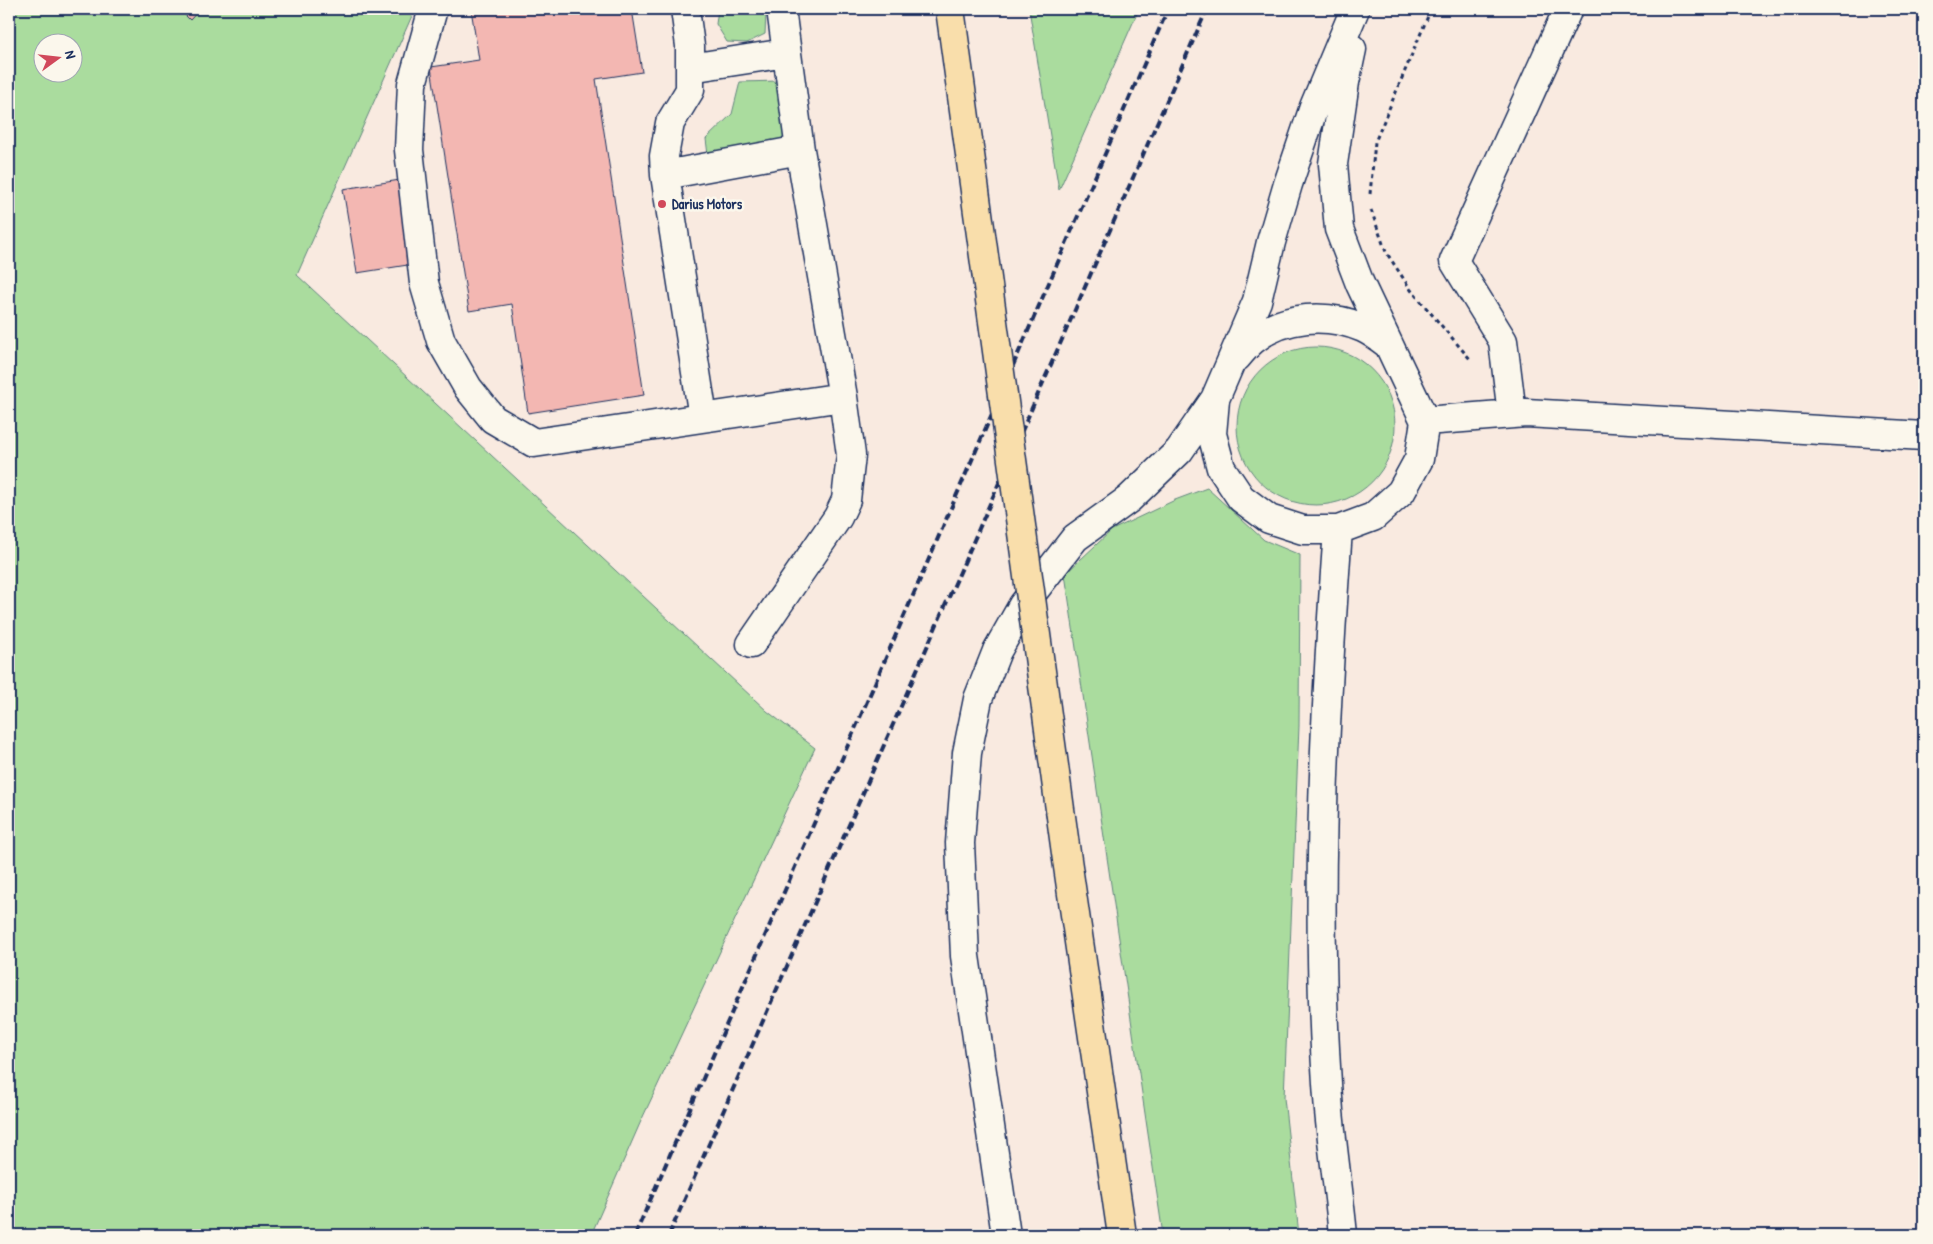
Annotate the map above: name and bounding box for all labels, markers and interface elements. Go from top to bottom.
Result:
north arrow [32,32,82,82]
text: N [61,48,81,61]
place label: Darius Motors [672,194,743,213]
marker: Darius Motors [656,198,668,210]

